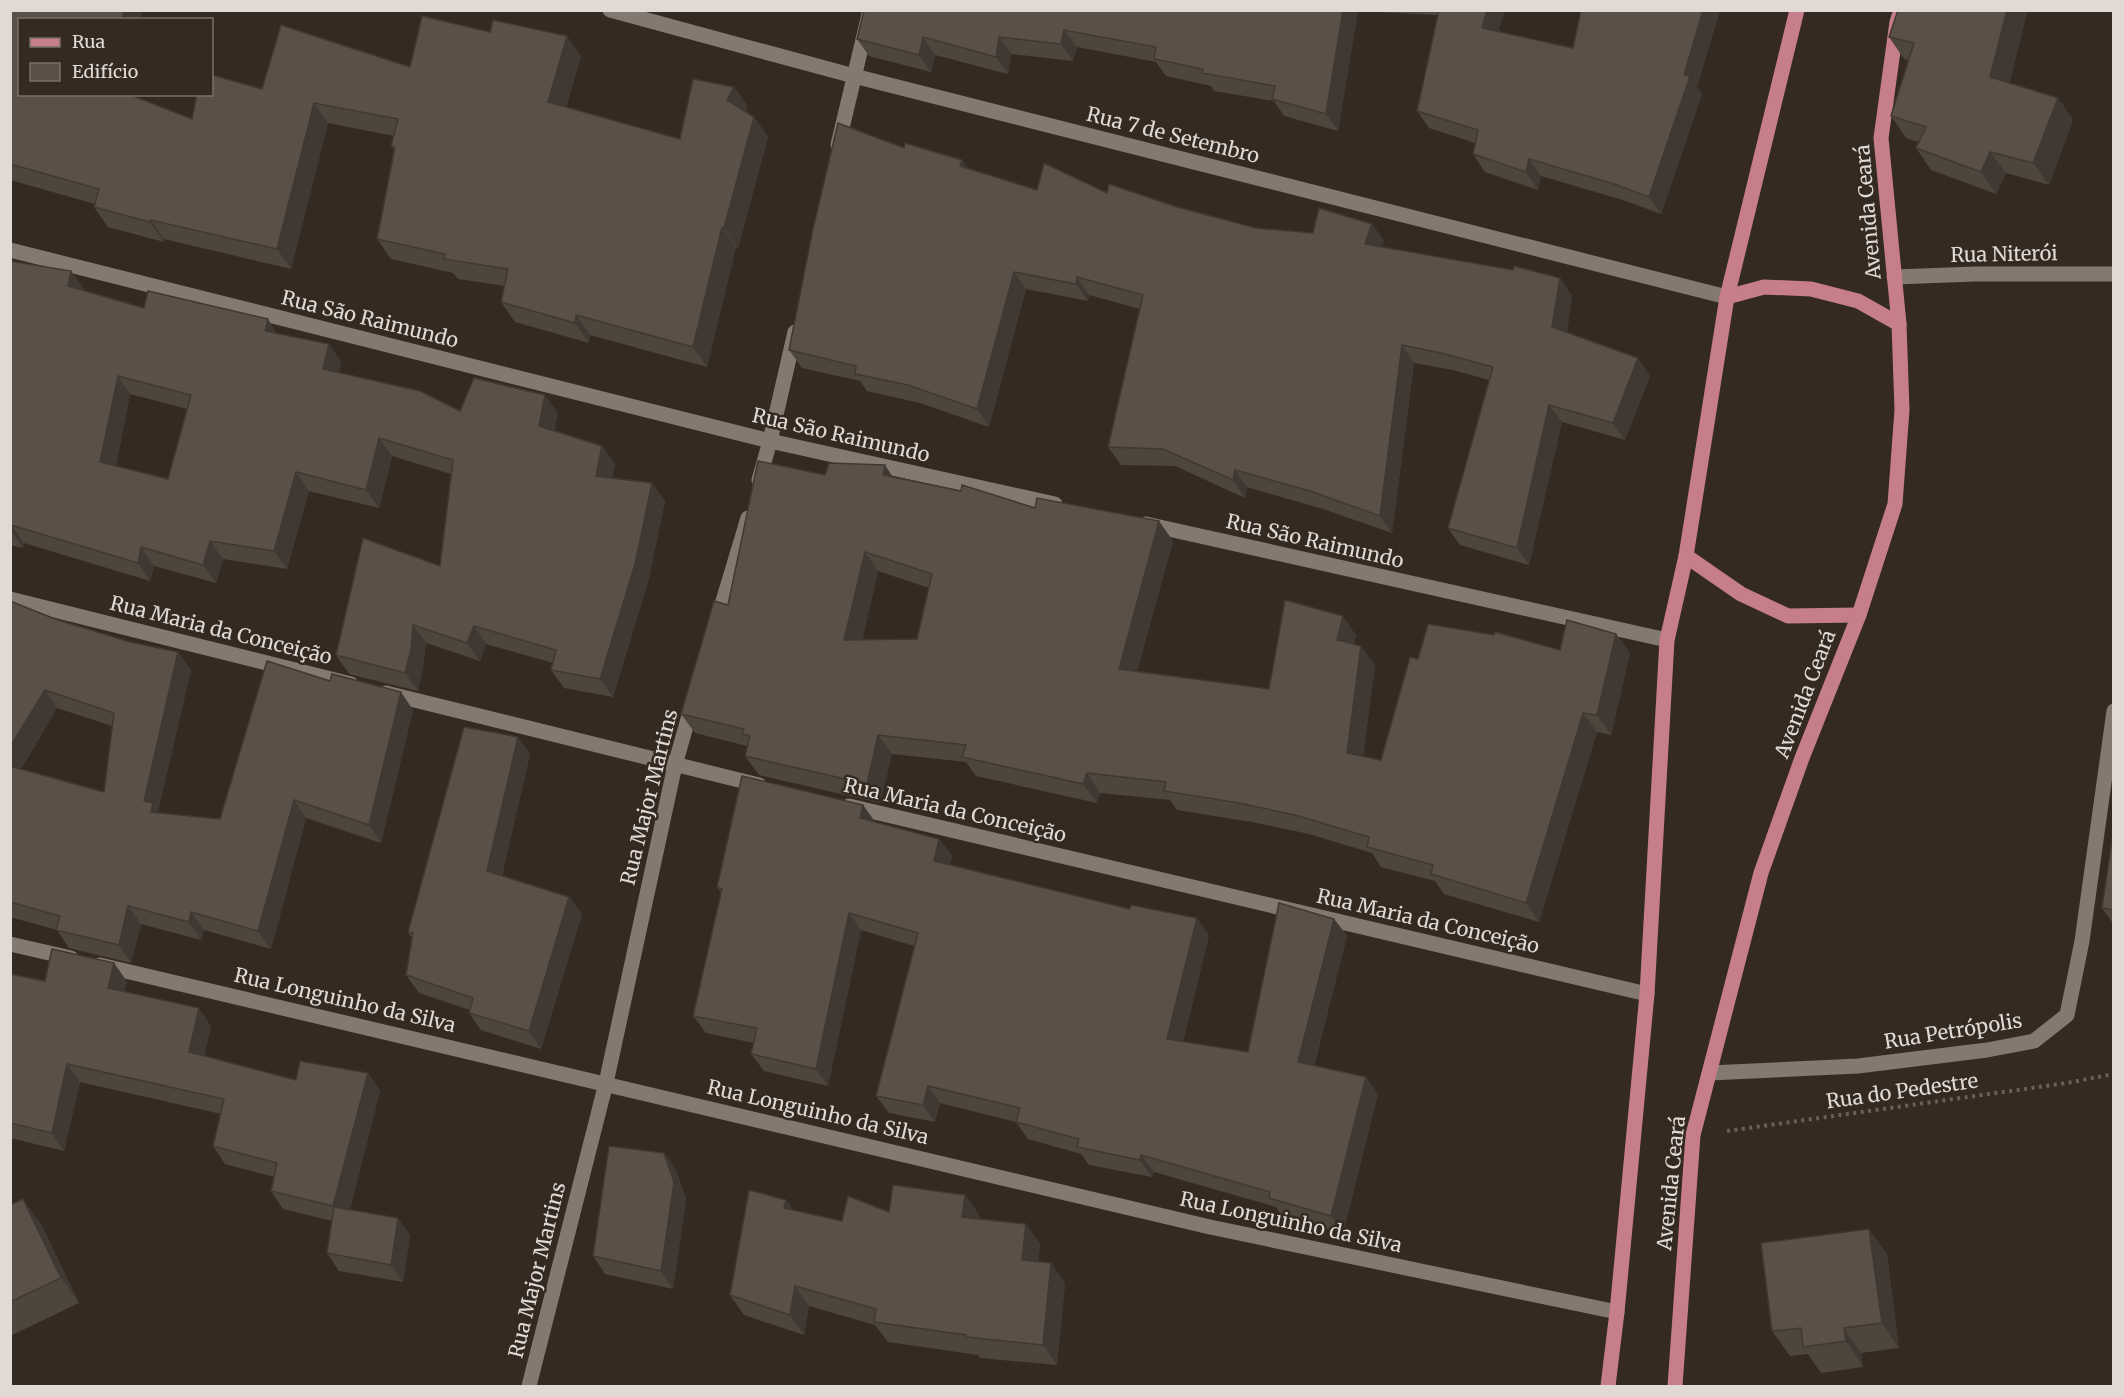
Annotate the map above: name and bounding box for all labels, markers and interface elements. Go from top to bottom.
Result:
legend [18,18,213,96]
text: Rua [72,30,106,53]
text: Edifício [72,60,138,83]
street label: Rua 7 de Setembro [1084,101,1262,168]
street label: Avenida Ceará [1849,143,1886,282]
street label: Rua Niterói [1950,240,2058,267]
street label: Rua São Raimundo [279,284,461,353]
street label: Rua São Raimundo [750,402,933,467]
street label: Rua São Raimundo [1224,508,1407,573]
street label: Rua Maria da Conceição [108,590,335,669]
street label: Avenida Ceará [1768,626,1841,762]
street label: Rua Major Martins [615,706,682,887]
street label: Rua Maria da Conceição [841,772,1069,847]
street label: Rua Maria da Conceição [1314,883,1542,958]
street label: Rua Longuinho da Silva [232,962,459,1037]
street label: Rua Petrópolis [1882,1007,2024,1054]
street label: Rua do Pedestre [1824,1067,1979,1114]
street label: Rua Longuinho da Silva [705,1074,932,1149]
street label: Avenida Ceará [1651,1114,1690,1253]
street label: Rua Major Martins [503,1179,570,1360]
street label: Rua Longuinho da Silva [1178,1186,1405,1257]

